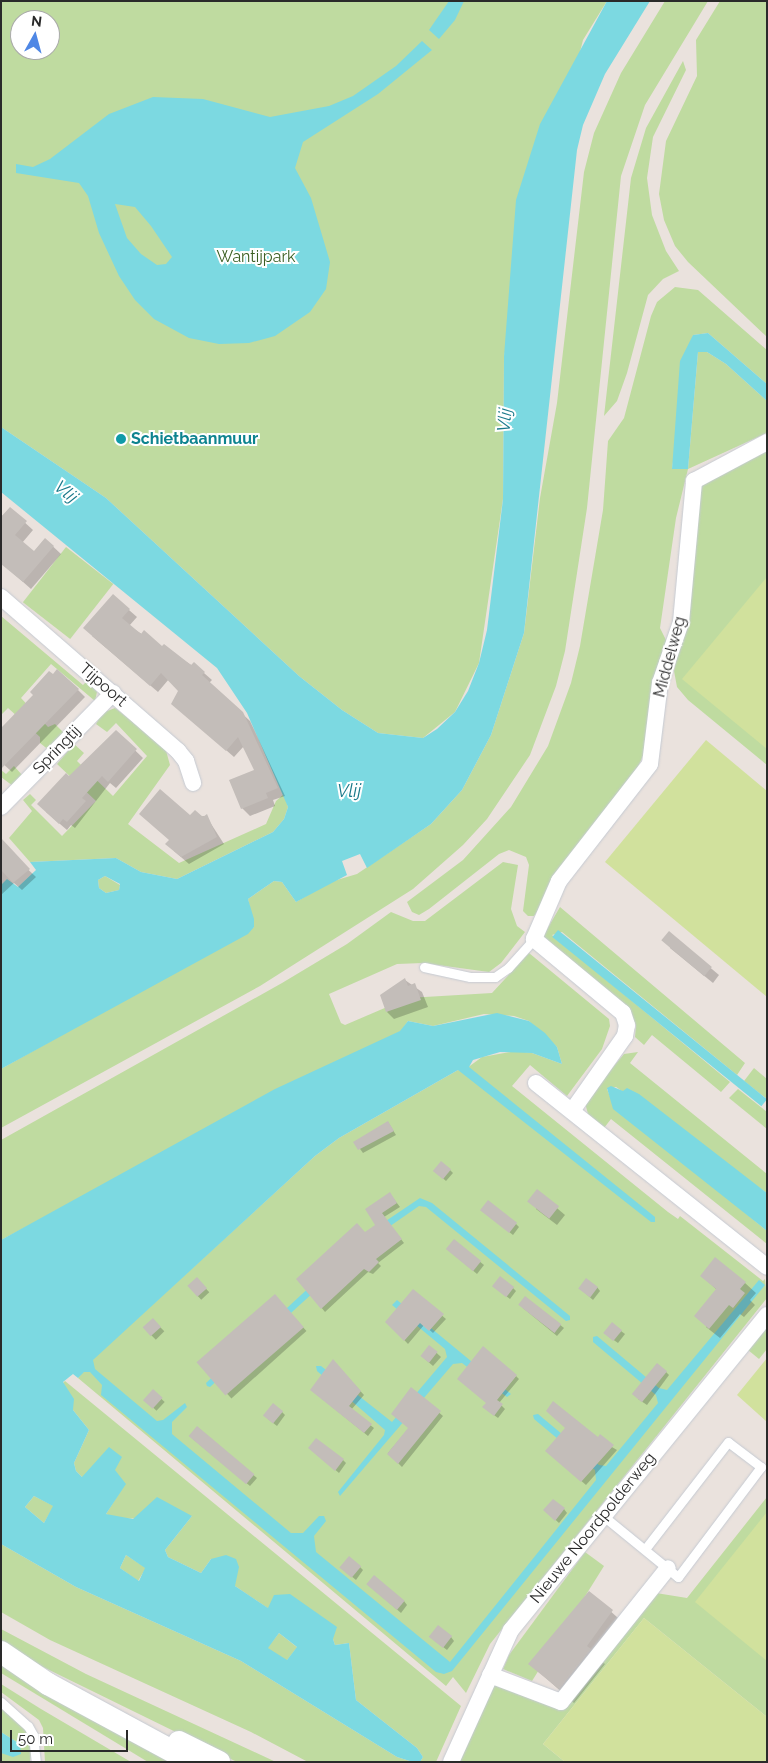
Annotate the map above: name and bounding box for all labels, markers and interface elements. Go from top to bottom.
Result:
north arrow [10,10,60,60]
text: N [30,13,43,30]
park label: Wantijpark [217,247,295,267]
water label: Vlij [493,407,517,433]
place label: Schietbaanmuur [131,429,258,449]
marker: Schietbaanmuur [115,433,127,445]
water label: Vlij [50,476,82,508]
street label: Middelweg [650,614,690,700]
street label: Tijpoort [75,659,131,711]
street label: Springtij [29,722,85,778]
water label: Vlij [337,780,361,802]
street label: Nieuwe Noordpolderweg [526,1449,660,1607]
scale bar [12,1720,130,1752]
text: 50 m [18,1730,53,1748]

